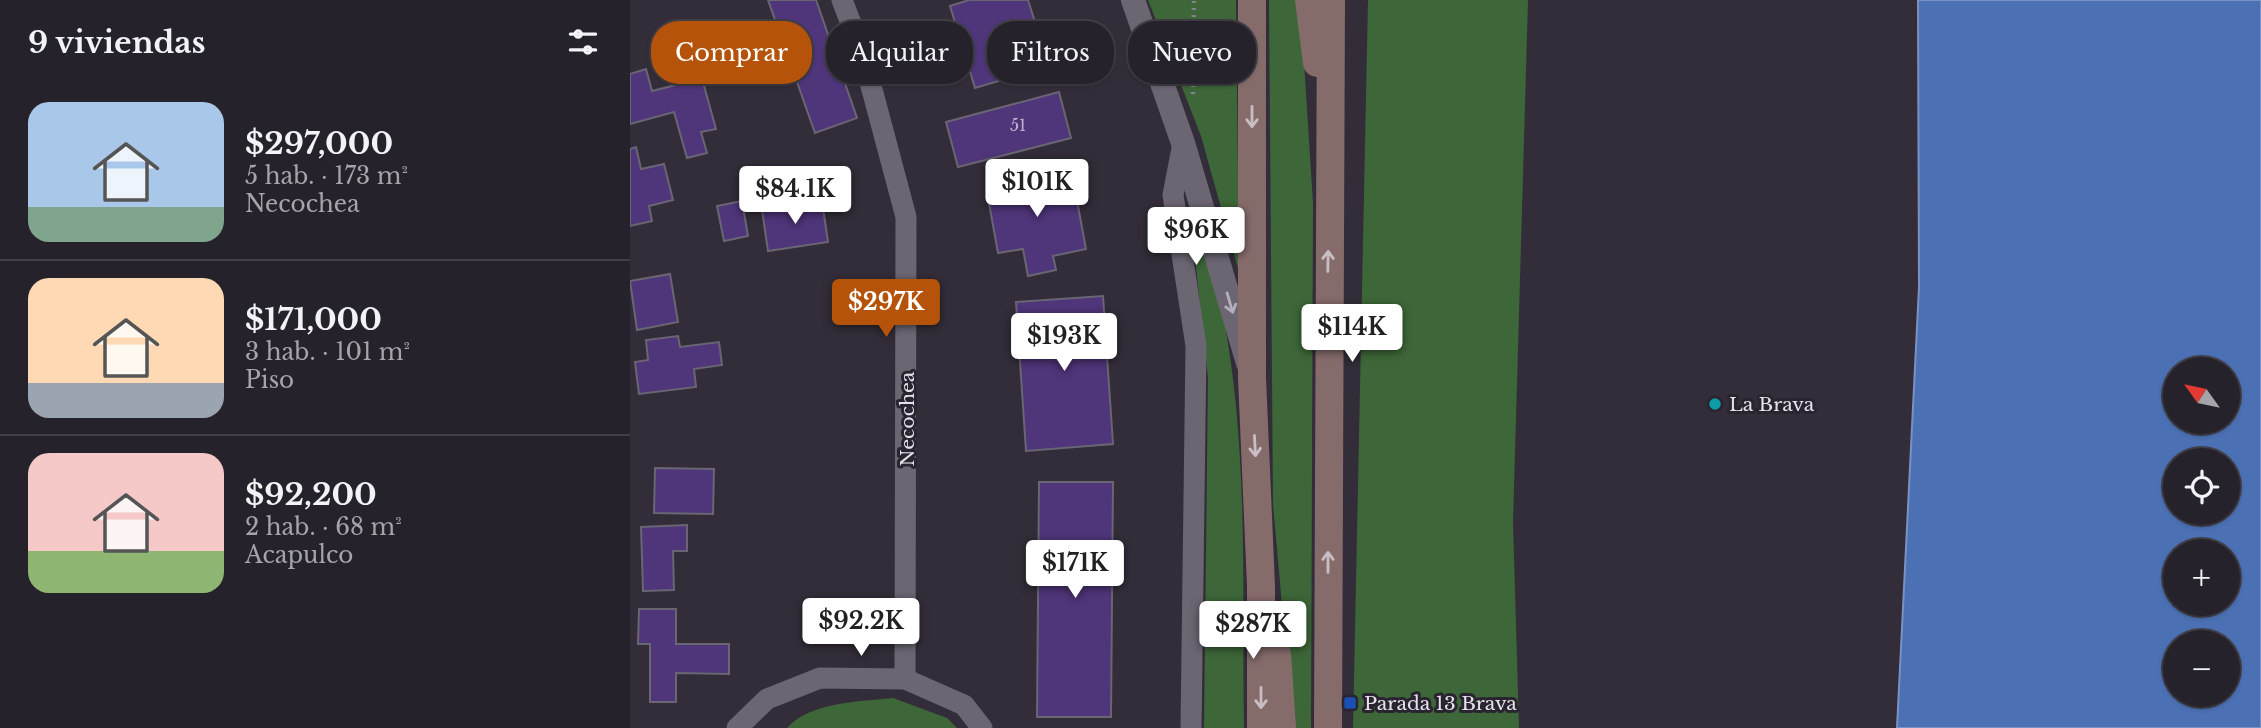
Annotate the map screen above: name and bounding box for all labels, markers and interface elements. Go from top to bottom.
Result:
chip: Comprar [651,21,812,84]
chip: Alquilar [826,21,973,84]
chip: Filtros [987,21,1114,84]
chip: Nuevo [1128,21,1256,84]
icon: filters [564,23,602,61]
text: 9 viviendas [28,24,205,61]
one-way arrow [1245,105,1259,128]
house number: 51 [1010,115,1026,135]
text: $297,000 [245,125,393,162]
icon: home [84,130,168,214]
pin: $101K [988,160,1086,219]
text: 5 hab. · 173 m² [245,162,408,190]
pin: $84.1K [738,166,852,226]
text: $101K [1001,168,1073,196]
text: $84.1K [755,175,835,203]
text: Necochea [245,190,360,218]
pin: $96K [1155,208,1237,267]
text: $96K [1164,216,1228,244]
one-way arrow [1321,250,1335,273]
pin: $297K [837,280,935,339]
text: $297K [848,288,924,316]
one-way arrow [1224,291,1237,313]
text: $171,000 [245,301,382,338]
pin: $114K [1303,304,1401,364]
icon: home [84,306,168,390]
text: $114K [1317,313,1387,341]
pin: $193K [1015,314,1113,373]
text: $193K [1027,322,1101,350]
text: 3 hab. · 101 m² [245,338,410,366]
north arrow [2163,357,2240,434]
map controls [2163,357,2240,707]
text: Piso [245,366,294,394]
street label: Necochea [896,371,919,466]
place label: La Brava [1729,393,1815,416]
marker: La Brava [1707,396,1723,412]
one-way arrow [1249,434,1262,457]
button: locate [2163,448,2240,525]
text: $92,200 [245,476,377,513]
icon: home [84,481,168,565]
text: 2 hab. · 68 m² [245,513,402,541]
button: + [2163,539,2240,616]
pin: $171K [1026,540,1124,600]
text: Acapulco [245,541,353,569]
text: $171K [1042,549,1108,577]
one-way arrow [1321,551,1335,574]
pin: $92.2K [804,598,918,658]
pin: $287K [1204,602,1302,661]
text: $92.2K [818,607,904,635]
text: $287K [1215,610,1291,638]
button: − [2163,630,2240,707]
one-way arrow [1254,686,1268,709]
place label: Parada 13 Brava [1364,692,1517,715]
marker: Parada 13 Brava [1342,695,1358,711]

